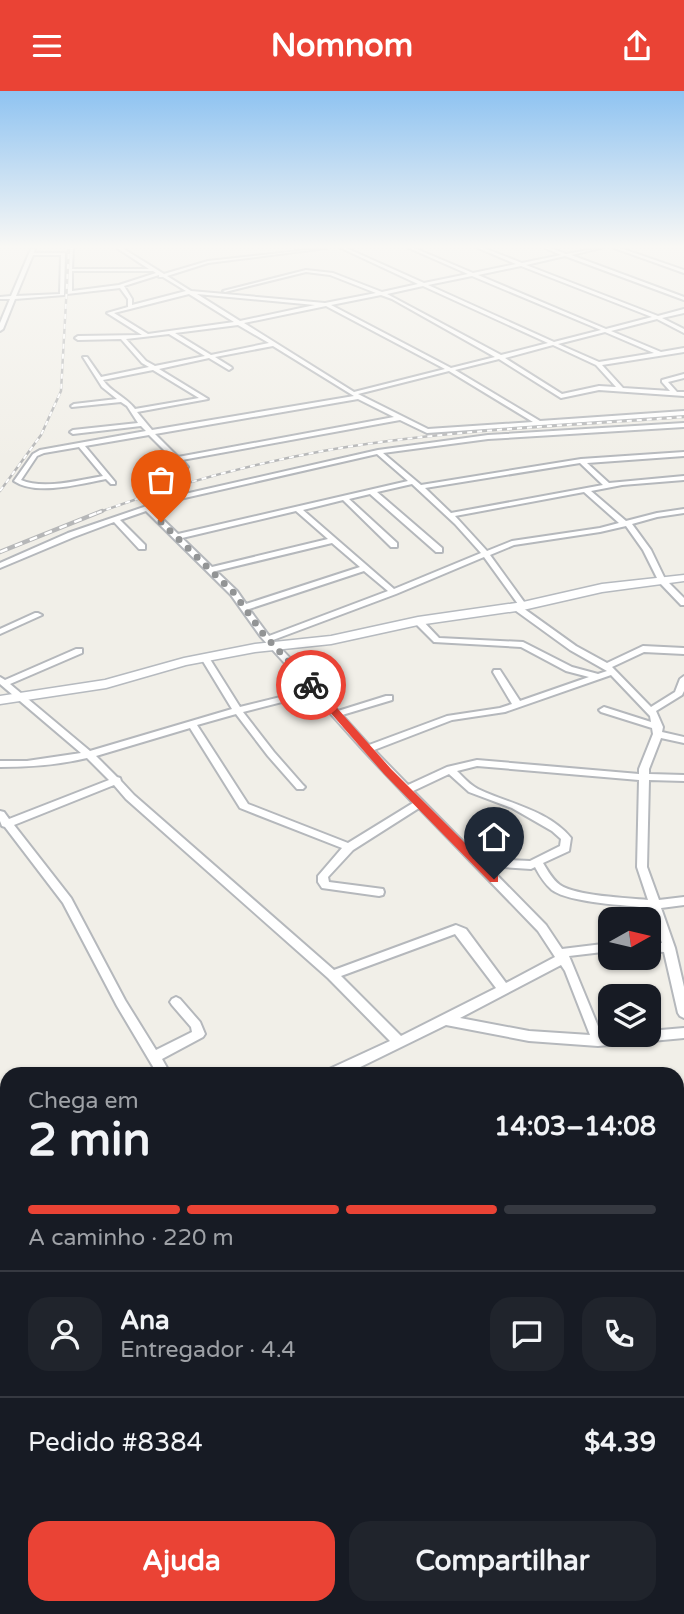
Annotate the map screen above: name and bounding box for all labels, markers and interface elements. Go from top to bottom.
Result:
icon: menu [28,27,66,65]
text: Nomnom [271,27,413,65]
icon: share [618,27,656,65]
pin [131,450,191,522]
icon: bag [142,461,180,499]
courier [276,650,346,720]
icon: bike [292,666,330,704]
pin [464,807,524,879]
icon: home [475,818,513,856]
north arrow [598,907,662,969]
map controls [598,907,661,1047]
button: layers [598,984,661,1047]
text: Chega em [28,1087,139,1115]
text: 14:03–14:08 [494,1111,656,1142]
text: 2 min [28,1113,151,1168]
text: A caminho · 220 m [28,1224,234,1252]
button: person [28,1297,102,1371]
button: chat [490,1297,564,1371]
button: phone [582,1297,656,1371]
text: Ana [120,1305,170,1336]
text: Entregador · 4.4 [120,1336,296,1364]
text: Pedido #8384 [28,1427,203,1458]
text: $4.39 [584,1427,656,1458]
button: Ajuda [28,1521,335,1601]
button: Compartilhar [349,1521,656,1601]

